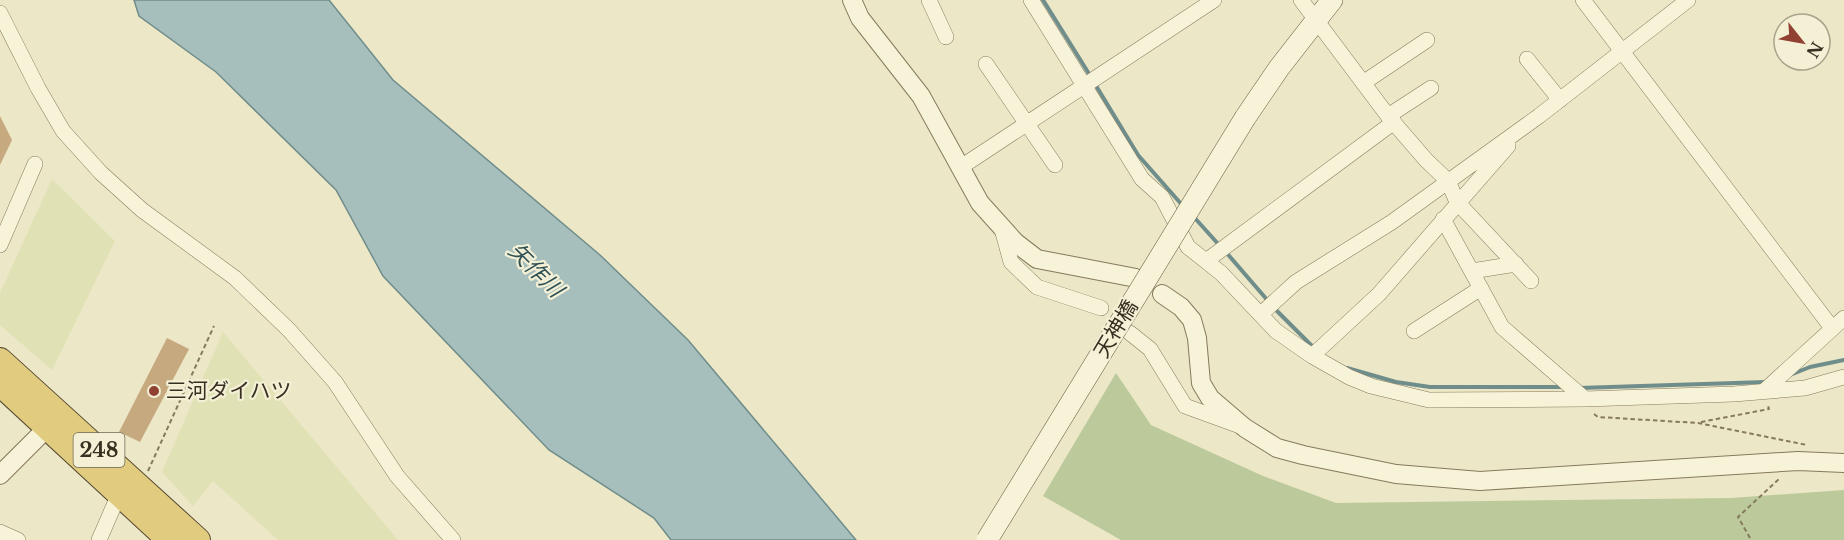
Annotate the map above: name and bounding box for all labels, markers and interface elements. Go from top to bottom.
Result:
north arrow [1772,12,1832,72]
text: N [1802,38,1827,61]
water label: 矢作川 [503,237,570,304]
street label: 天神橋 [1089,295,1143,363]
place label: 三河ダイハツ [166,378,292,404]
marker: 三河ダイハツ [147,384,161,398]
road number: 248 [74,433,124,467]

